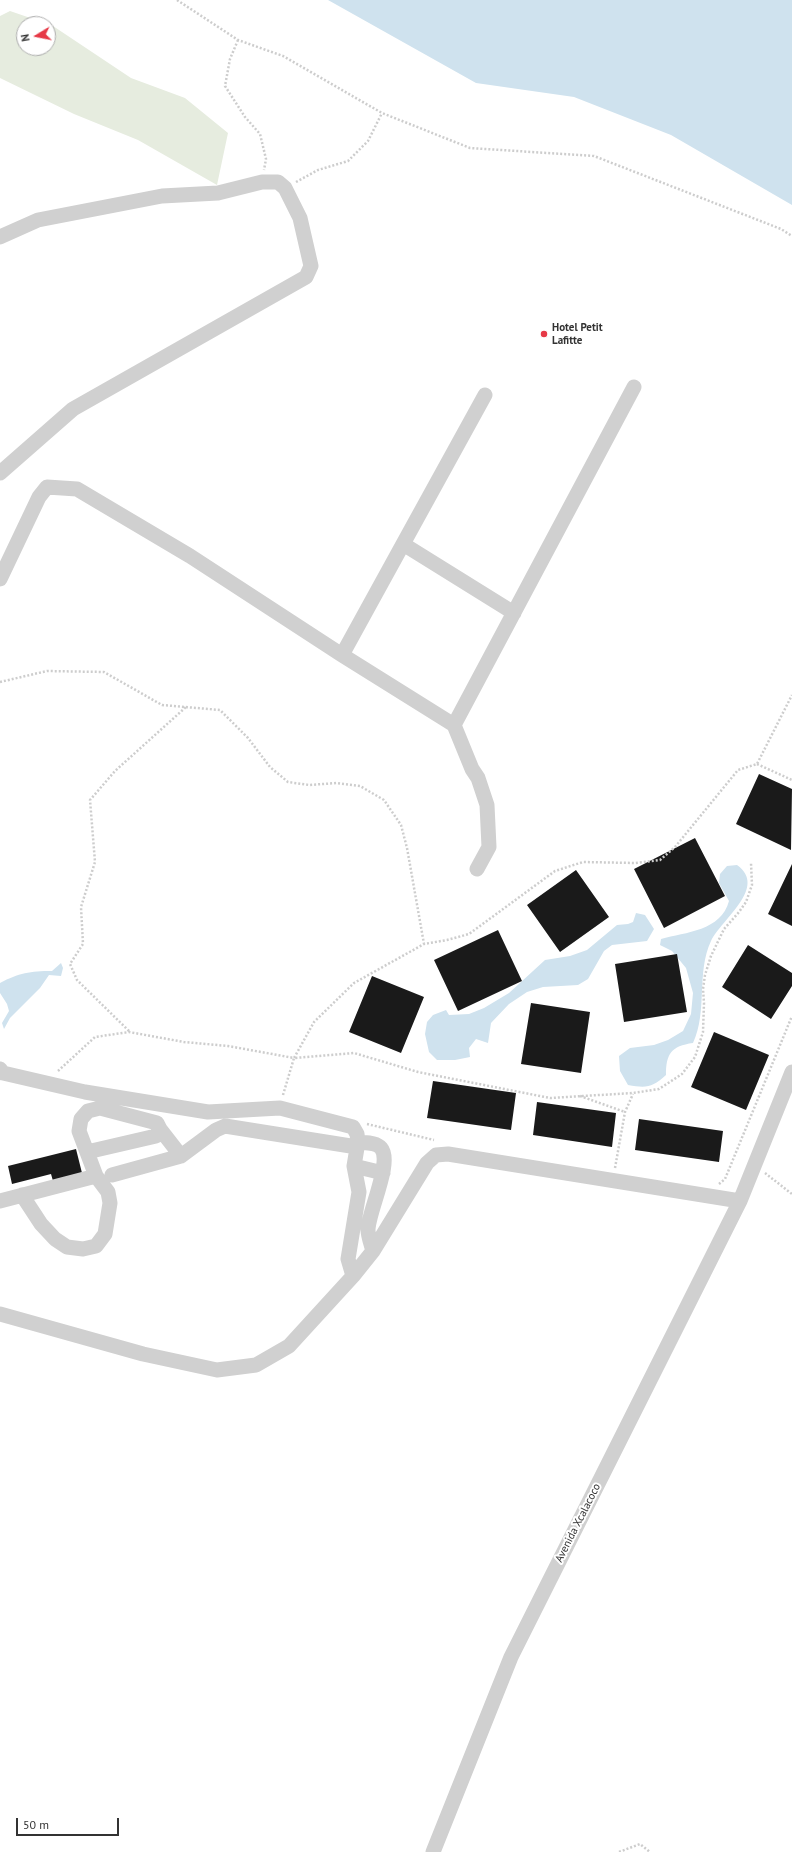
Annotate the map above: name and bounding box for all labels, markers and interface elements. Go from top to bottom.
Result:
north arrow [16,16,56,56]
text: N [18,33,33,43]
place label: Hotel Petit Lafitte [552,321,603,347]
marker: Hotel Petit Lafitte [539,329,549,339]
street label: Avenida Xcalacoco [552,1481,604,1565]
scale bar [18,1810,121,1836]
text: 50 m [23,1817,49,1832]

